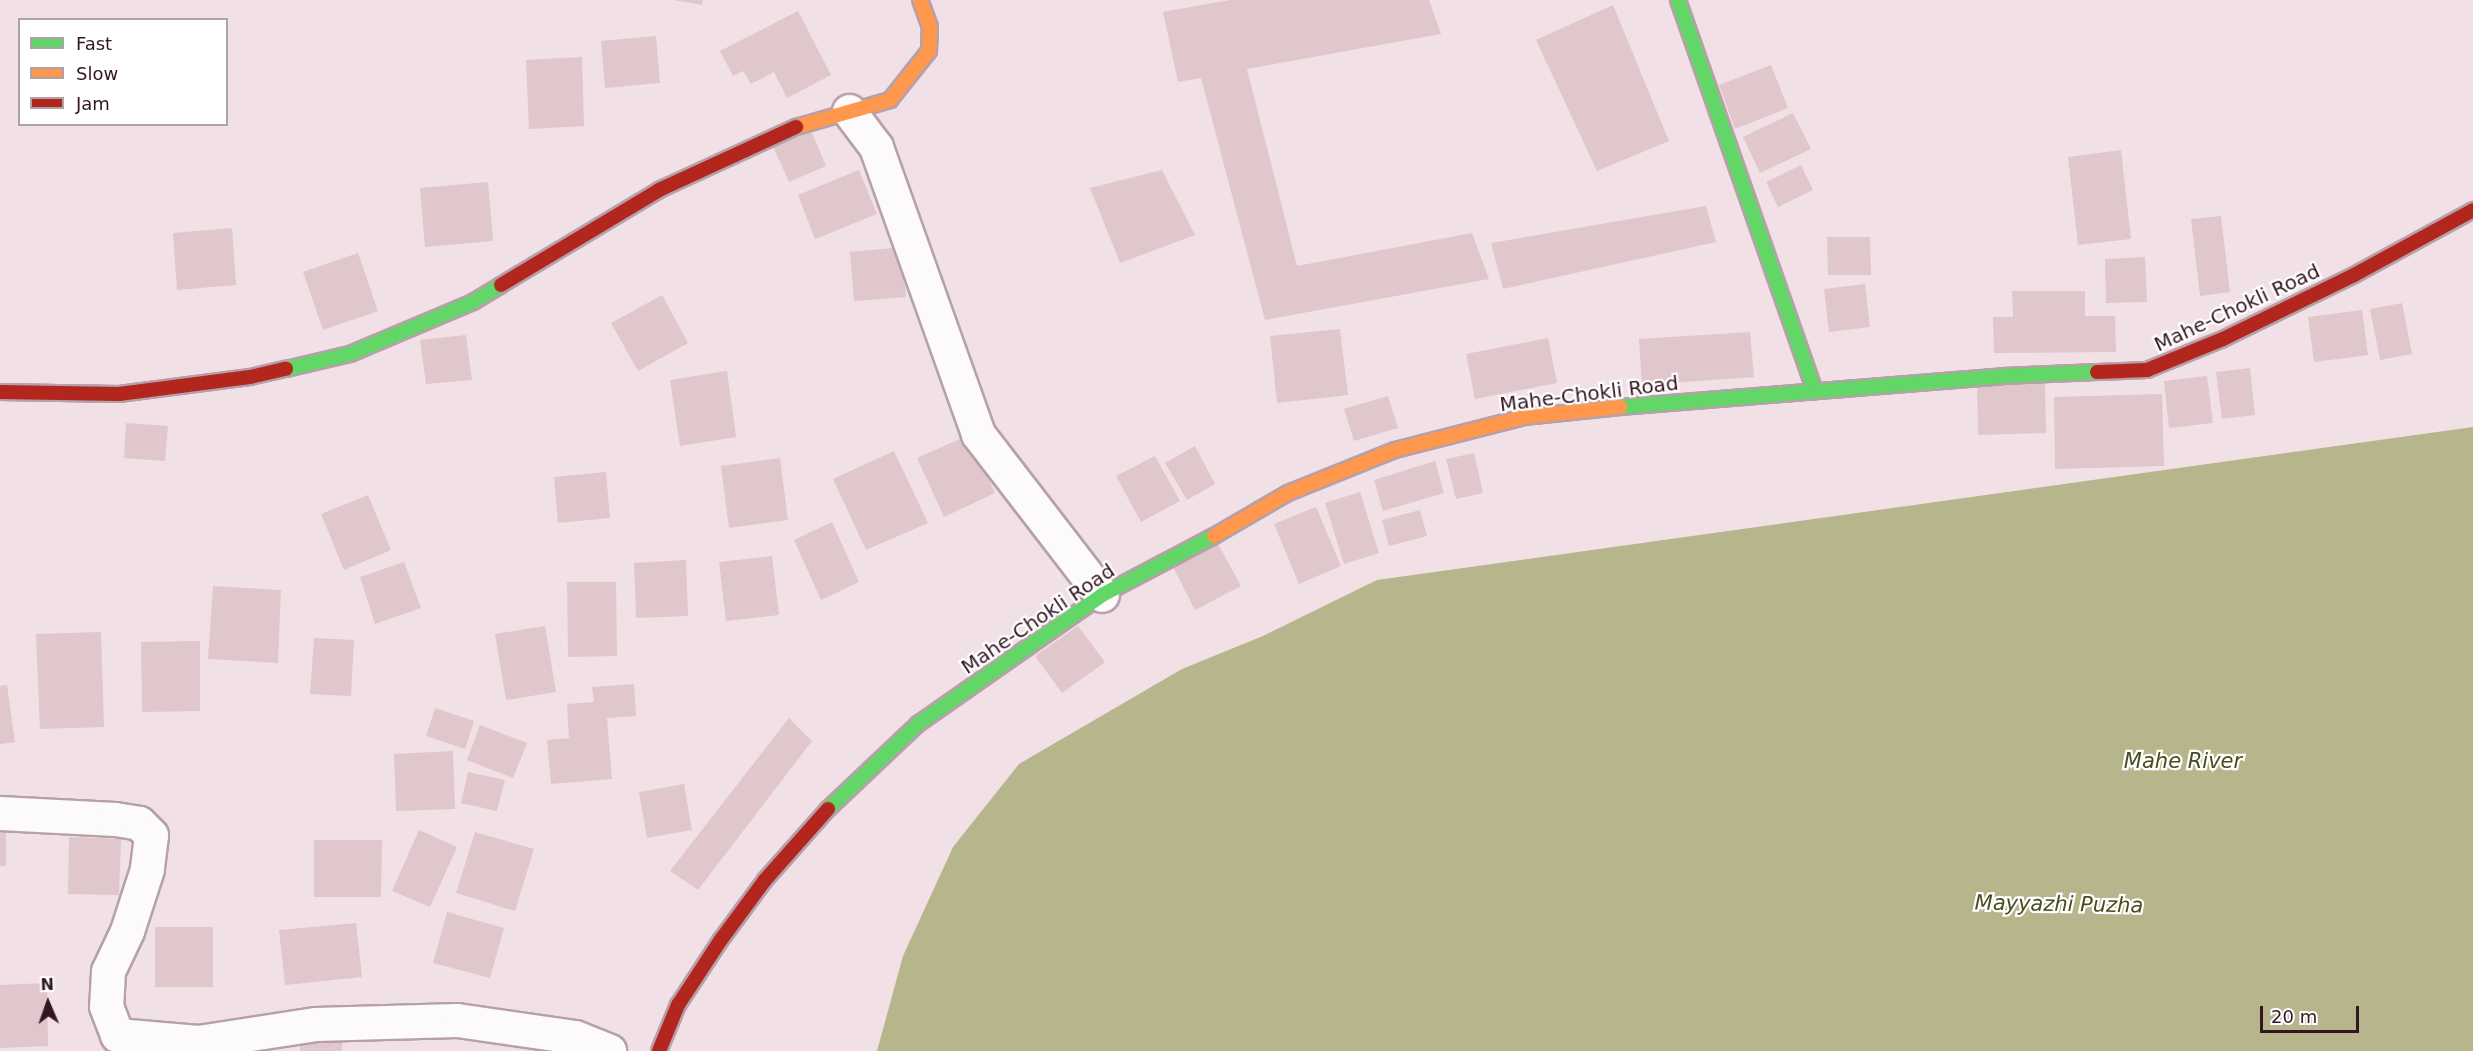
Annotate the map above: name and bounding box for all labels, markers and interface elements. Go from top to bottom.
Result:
legend [18,18,228,126]
text: Fast [76,33,112,54]
text: Slow [76,63,118,84]
text: Jam [76,93,110,114]
street label: Mahe-Chokli Road [2150,259,2324,357]
street label: Mahe-Chokli Road [1498,371,1680,417]
street label: Mahe-Chokli Road [957,559,1119,679]
water label: Mahe River [2124,748,2242,774]
water label: Mayyazhi Puzha [1974,890,2144,918]
north arrow [18,973,78,1033]
text: N [40,975,54,994]
scale bar [2263,994,2362,1032]
text: 20 m [2271,1006,2317,1027]

